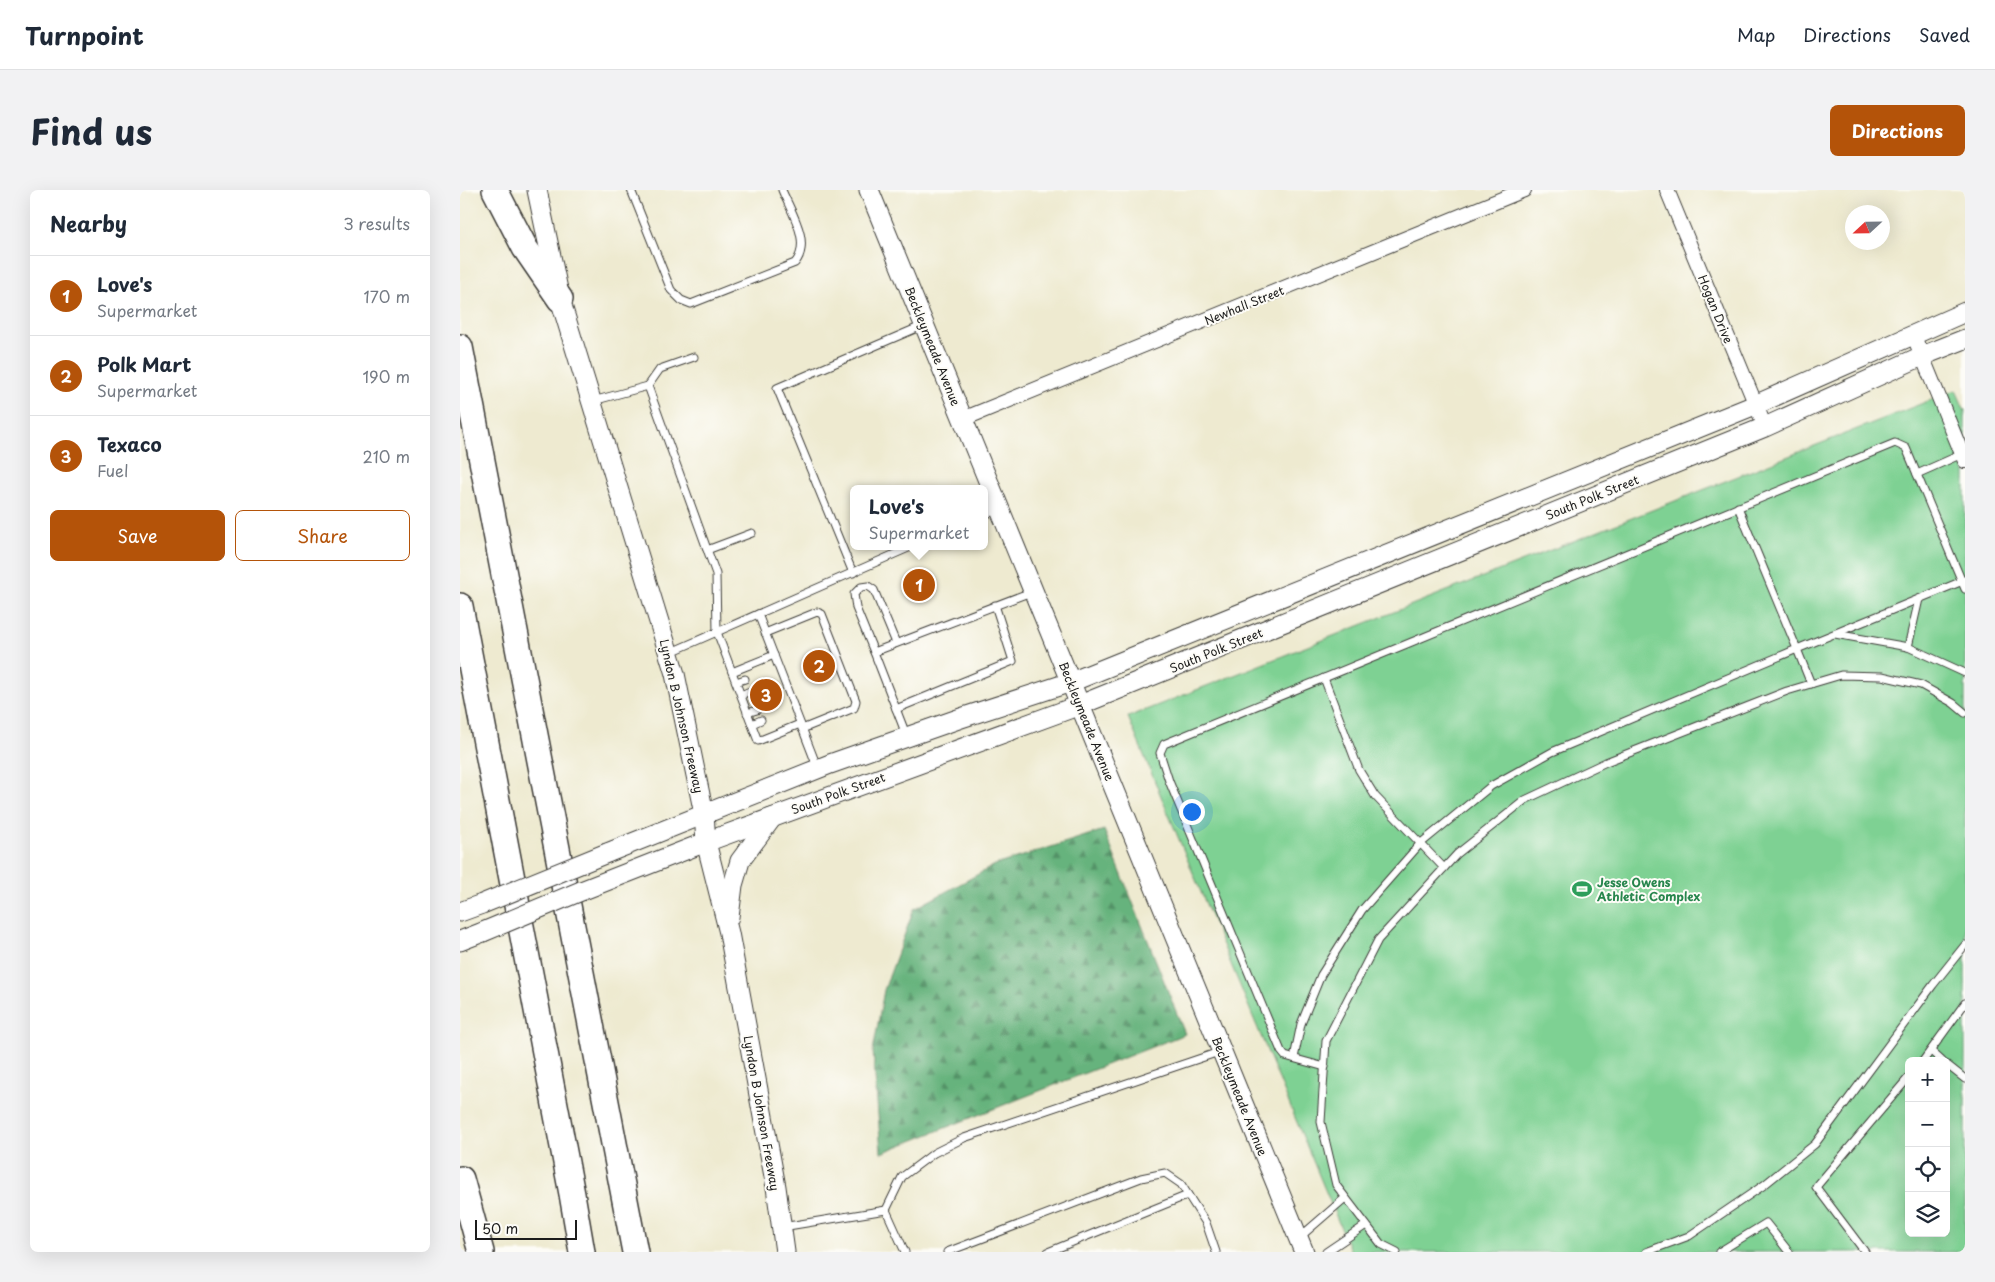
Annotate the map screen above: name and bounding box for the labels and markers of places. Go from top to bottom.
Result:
pin: 1 [903,566,935,604]
pin: 2 [803,647,835,685]
pin: 3 [750,676,782,714]
place label: Jesse Owens Athletic Complex [1596,873,1701,905]
sports icon: Jesse Owens Athletic Complex [1571,878,1593,900]

